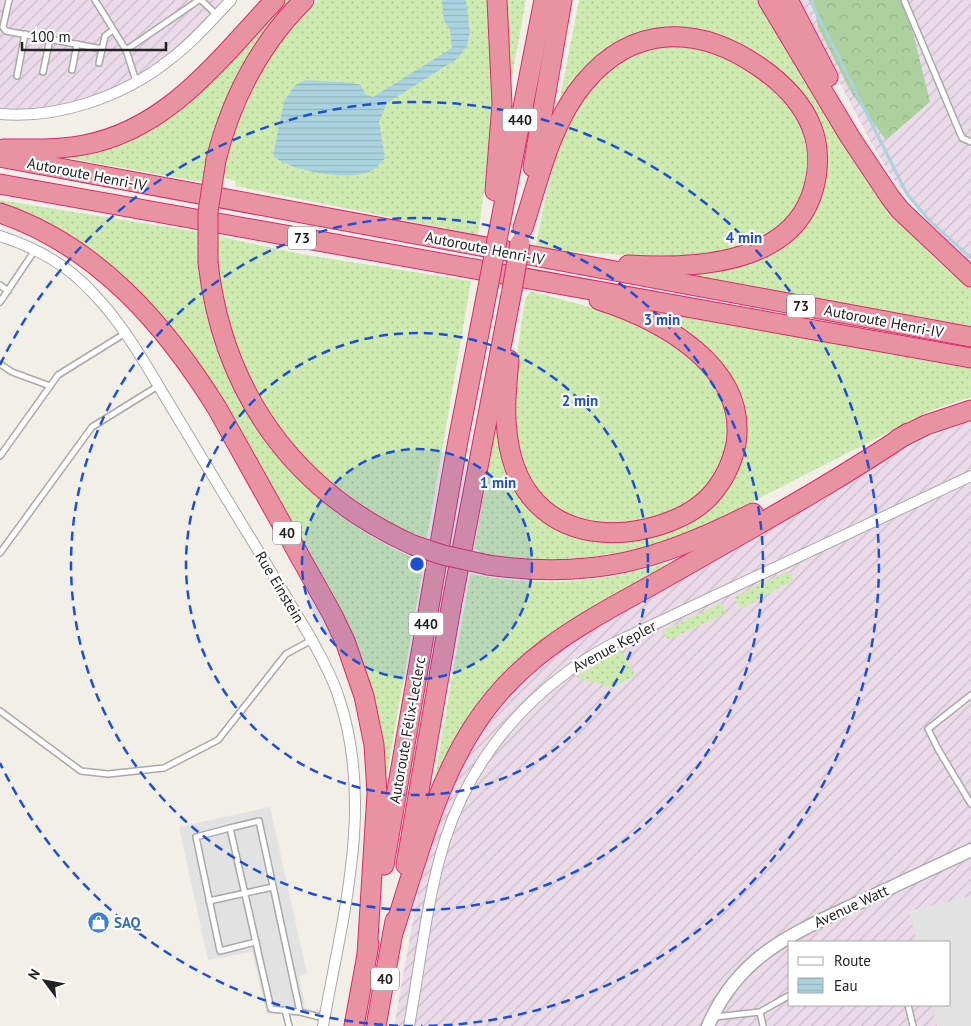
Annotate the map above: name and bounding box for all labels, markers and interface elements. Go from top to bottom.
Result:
scale bar [22,20,166,52]
text: 100 m [30,27,71,46]
road number: 440 [502,108,538,132]
street label: Autoroute Henri-IV [26,153,149,195]
road number: 73 [288,227,316,250]
street label: Autoroute Henri-IV [424,227,547,269]
text: 4 min [726,228,762,247]
road number: 73 [787,294,815,318]
street label: Autoroute Henri-IV [823,300,946,342]
text: 3 min [644,310,680,329]
text: 2 min [562,391,598,410]
text: 1 min [480,473,516,492]
road number: 40 [273,522,301,544]
street label: Rue Einstein [251,548,309,626]
centre of rings [408,555,426,573]
road number: 440 [408,612,444,636]
street label: Avenue Kepler [569,616,659,676]
street label: Autoroute Félix-Leclerc [385,655,429,805]
street label: Avenue Watt [811,880,891,932]
shop icon: SAQ [86,910,110,934]
place label: SAQ [114,913,142,932]
legend [788,941,951,1006]
text: Route [834,951,871,970]
north arrow [20,956,70,1006]
text: N [24,965,44,983]
road number: 40 [371,968,399,991]
text: Eau [834,976,858,995]

